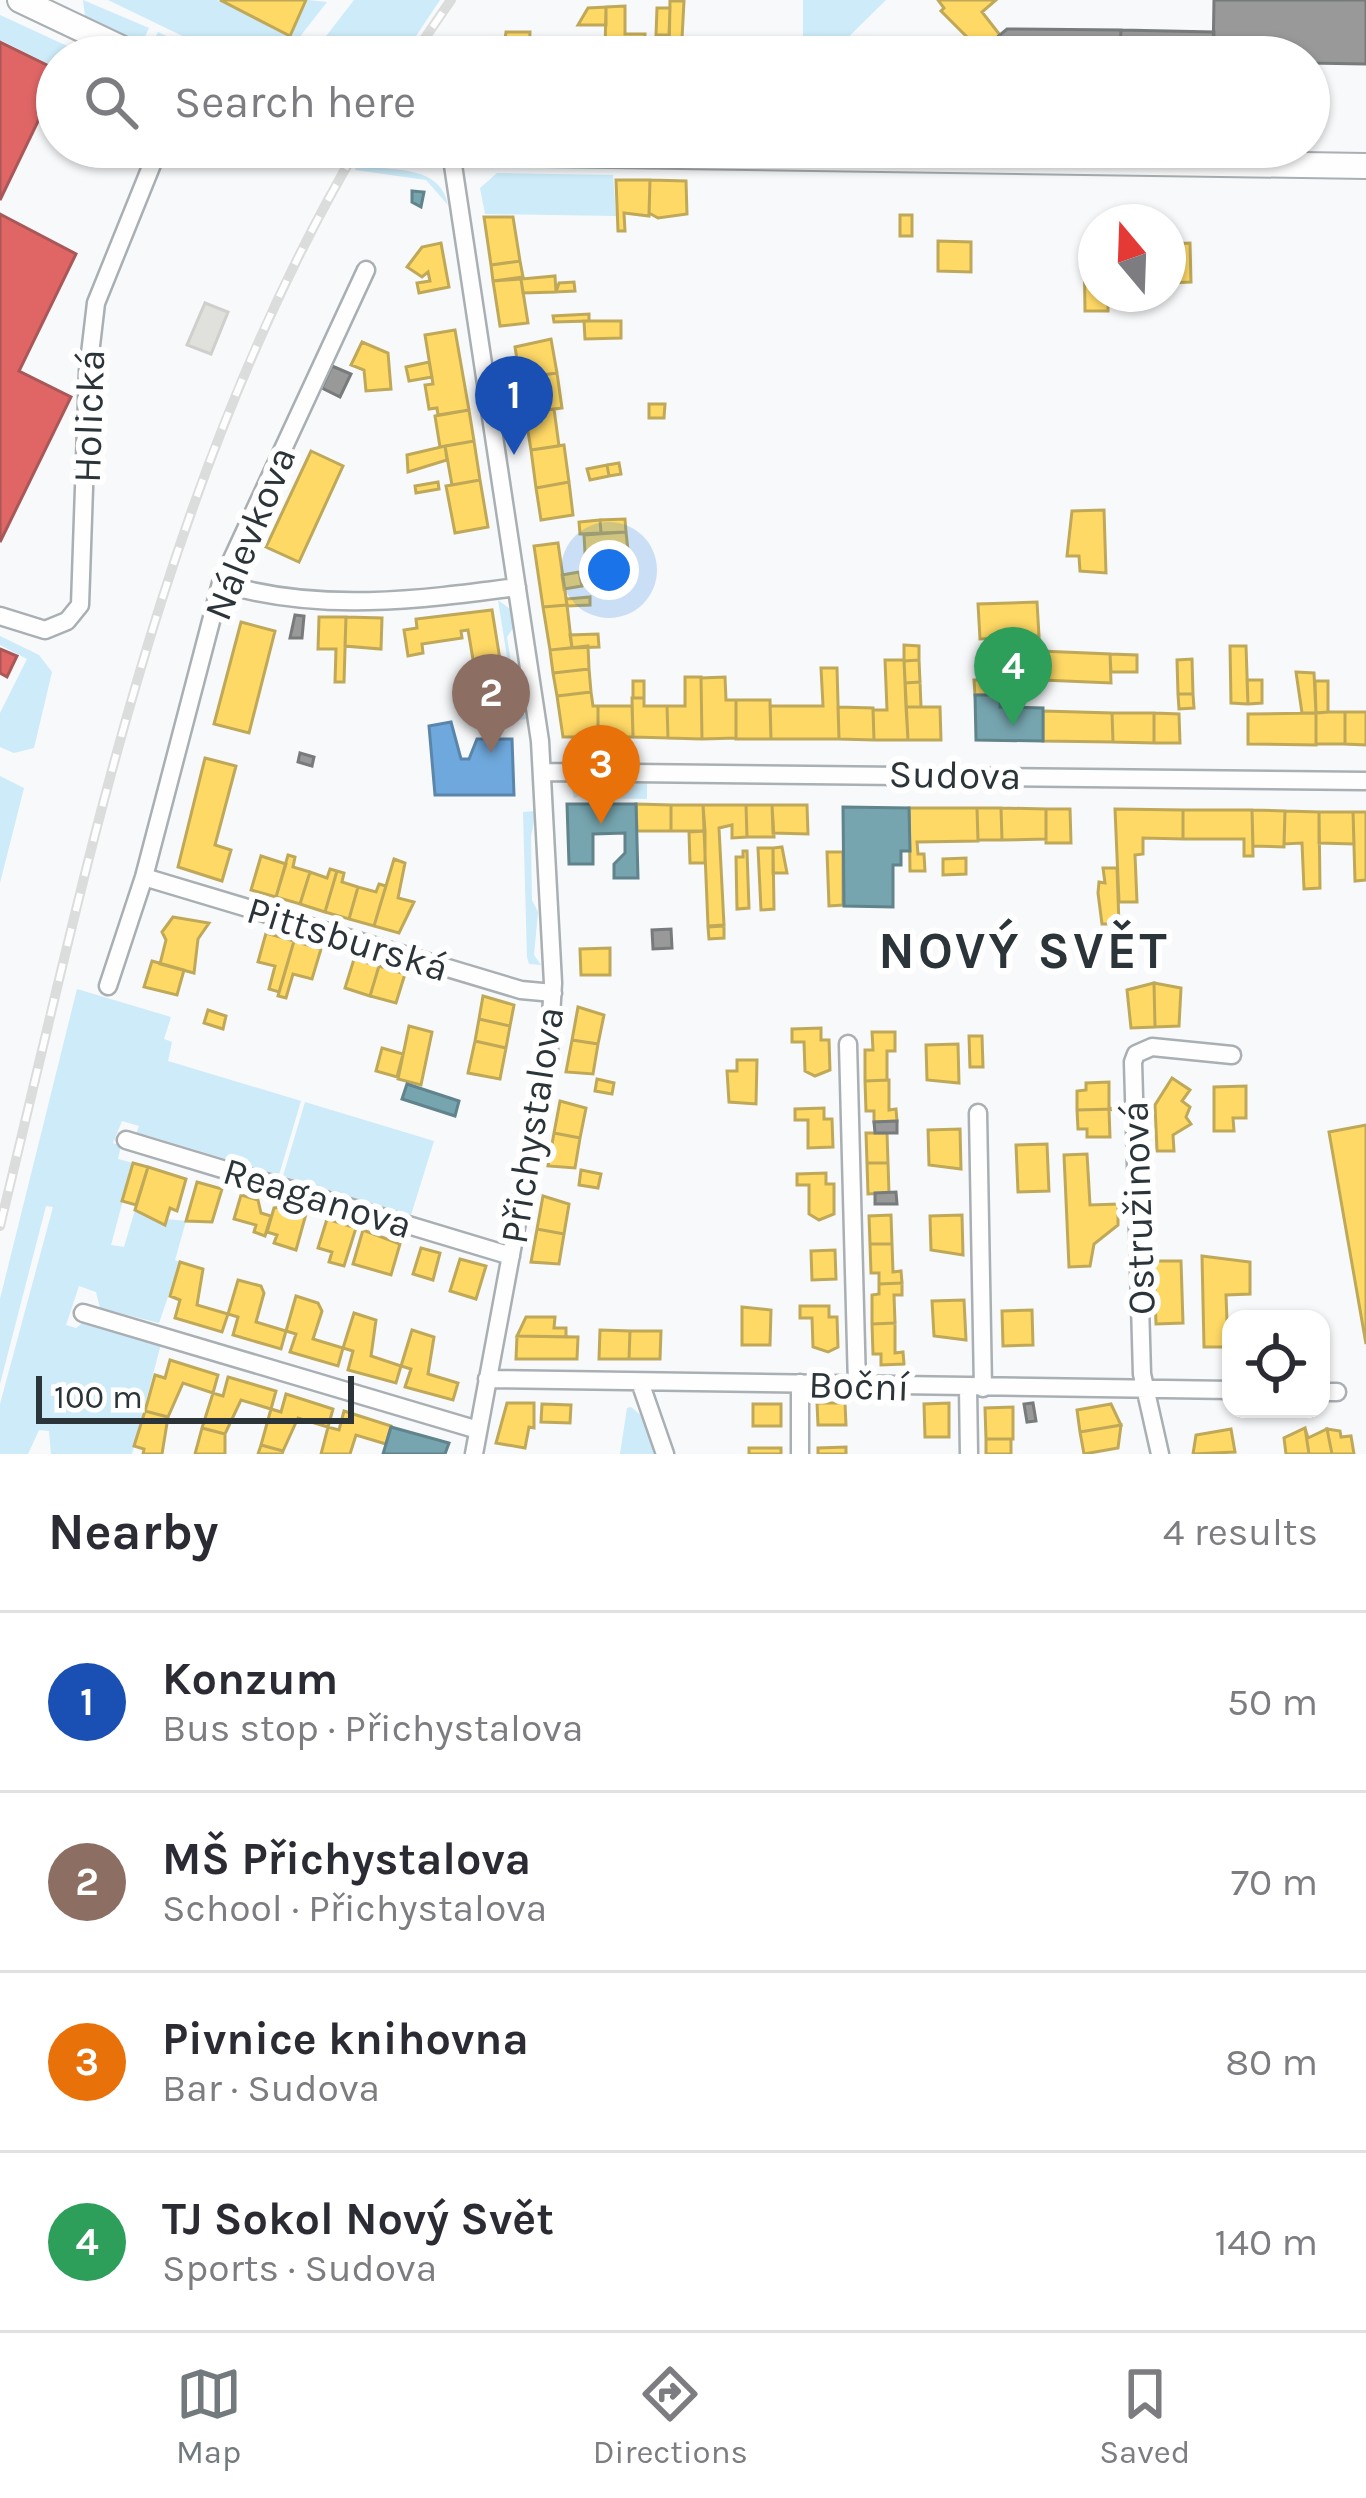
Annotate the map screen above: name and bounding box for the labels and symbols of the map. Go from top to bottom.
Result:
north arrow [1078,204,1186,312]
street label: Holická [64,349,114,484]
pin: 1 [475,356,553,455]
street label: Nálevkova [194,440,306,627]
your location [579,540,639,600]
pin: 4 [974,627,1052,726]
pin: 2 [452,654,530,753]
pin: 3 [562,725,640,824]
street label: Sudova [888,751,1022,799]
street label: Pittsburská [242,887,454,991]
district label: NOVÝ SVĚT [878,918,1170,981]
street label: Přichystalova [491,1003,573,1247]
street label: Ostružinová [1111,1100,1165,1316]
street label: Reaganova [218,1147,418,1248]
street label: Boční [808,1361,911,1411]
scale bar [36,1370,354,1423]

